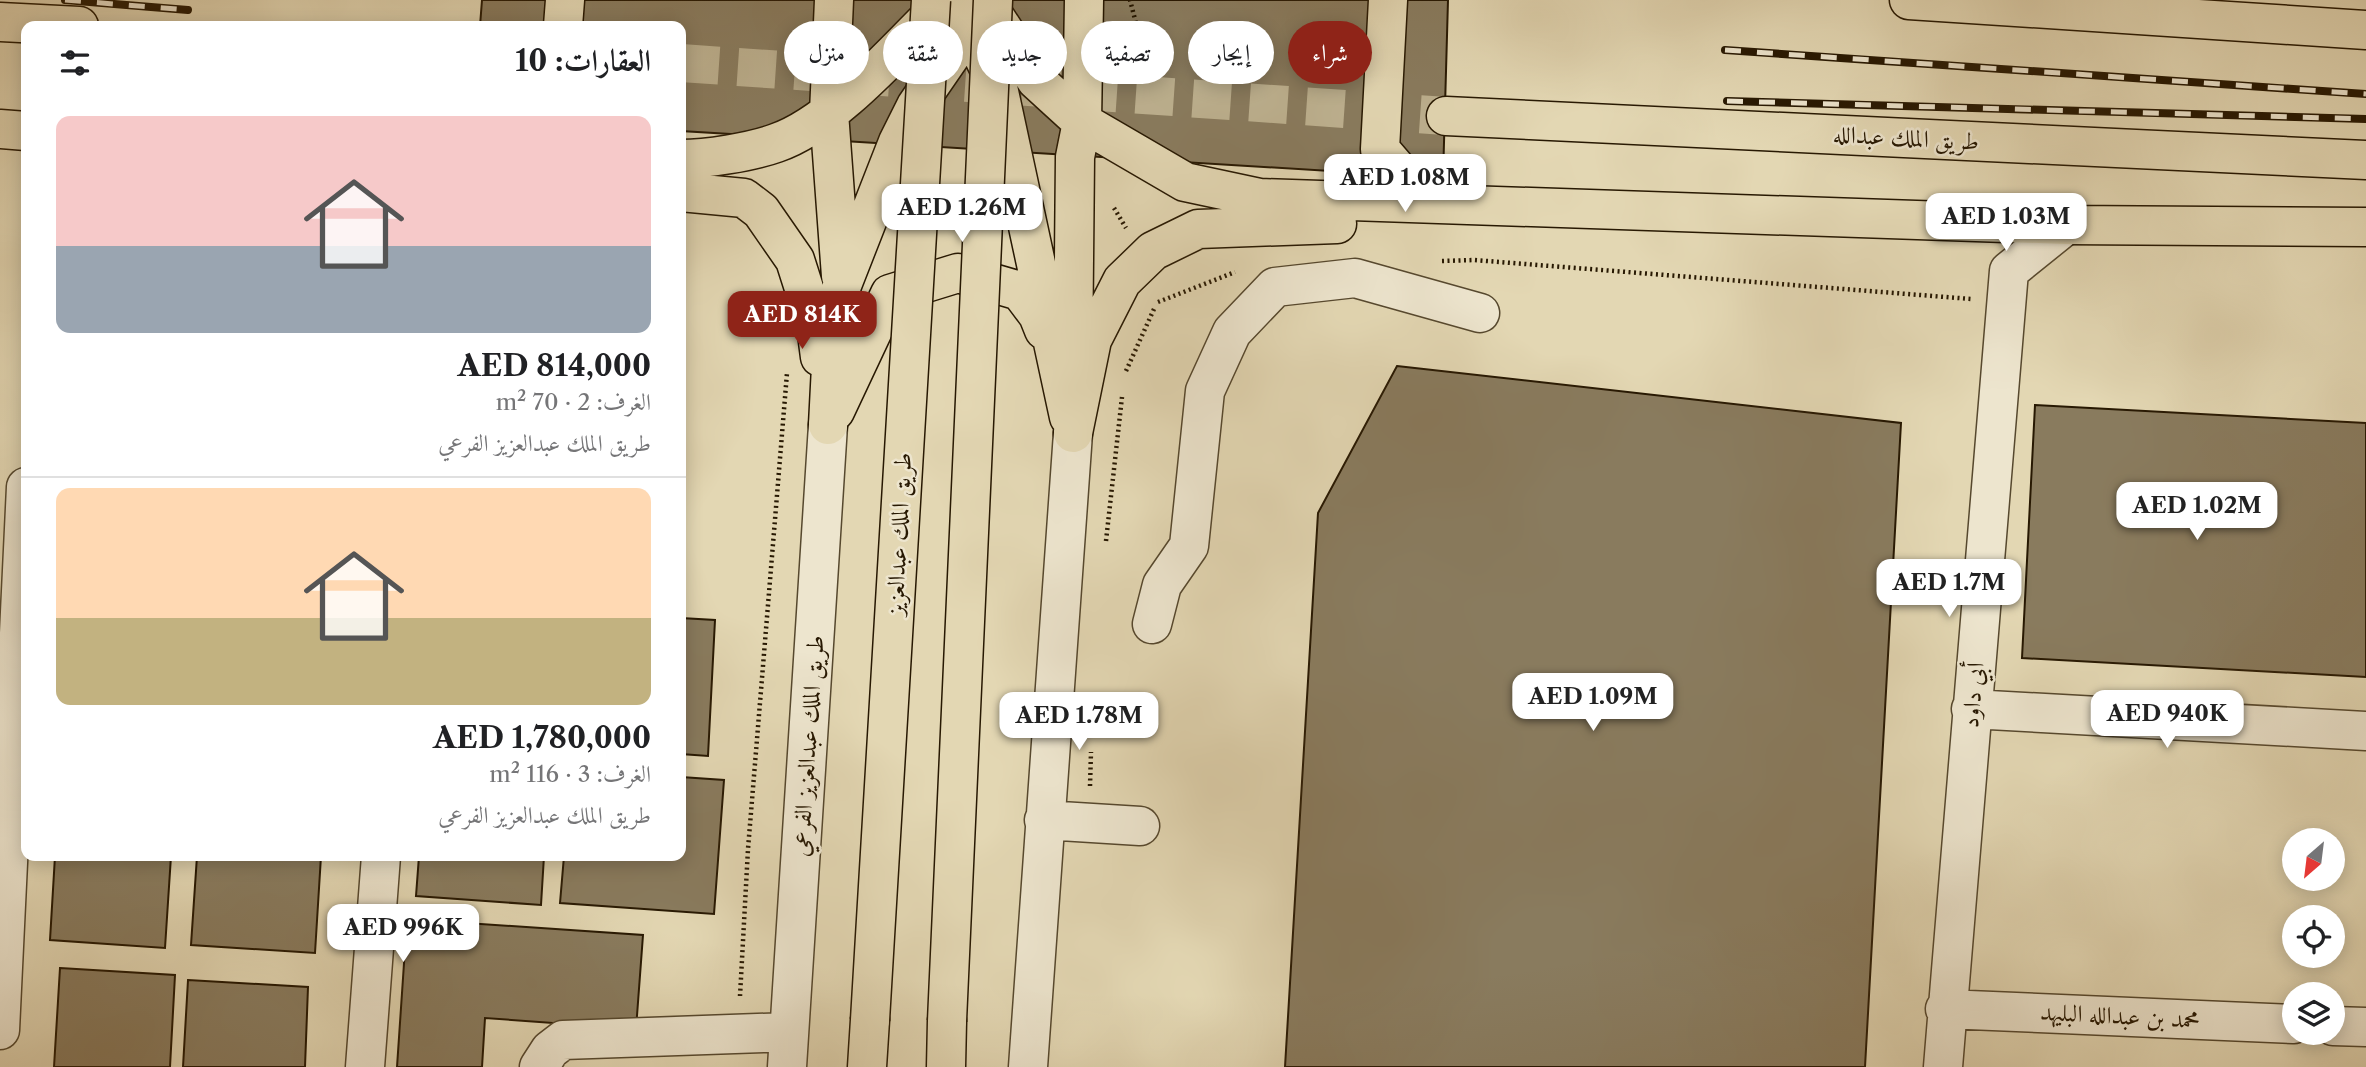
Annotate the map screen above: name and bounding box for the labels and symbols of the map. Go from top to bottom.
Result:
street label: طريق الملك عبدالله [1832,119,1980,157]
pin: AED 1.08M [1325,154,1485,214]
pin: AED 1.26M [882,184,1042,244]
pin: AED 1.03M [1926,194,2086,253]
pin: AED 814K [730,292,874,351]
street label: طريق الملك عبدالعزيز [880,452,918,619]
pin: AED 1.02M [2117,482,2277,542]
pin: AED 1.7M [1877,560,2021,619]
street label: طريق الملك عبدالعزيز الفرعي [785,634,835,858]
street label: أبي داود [1953,660,1995,730]
pin: AED 1.09M [1513,674,1673,733]
pin: AED 940K [2095,690,2239,750]
pin: AED 1.78M [999,692,1159,752]
north arrow [2282,828,2345,891]
pin: AED 996K [331,904,475,964]
street label: محمد بن عبدالله البليهد [2039,997,2201,1035]

